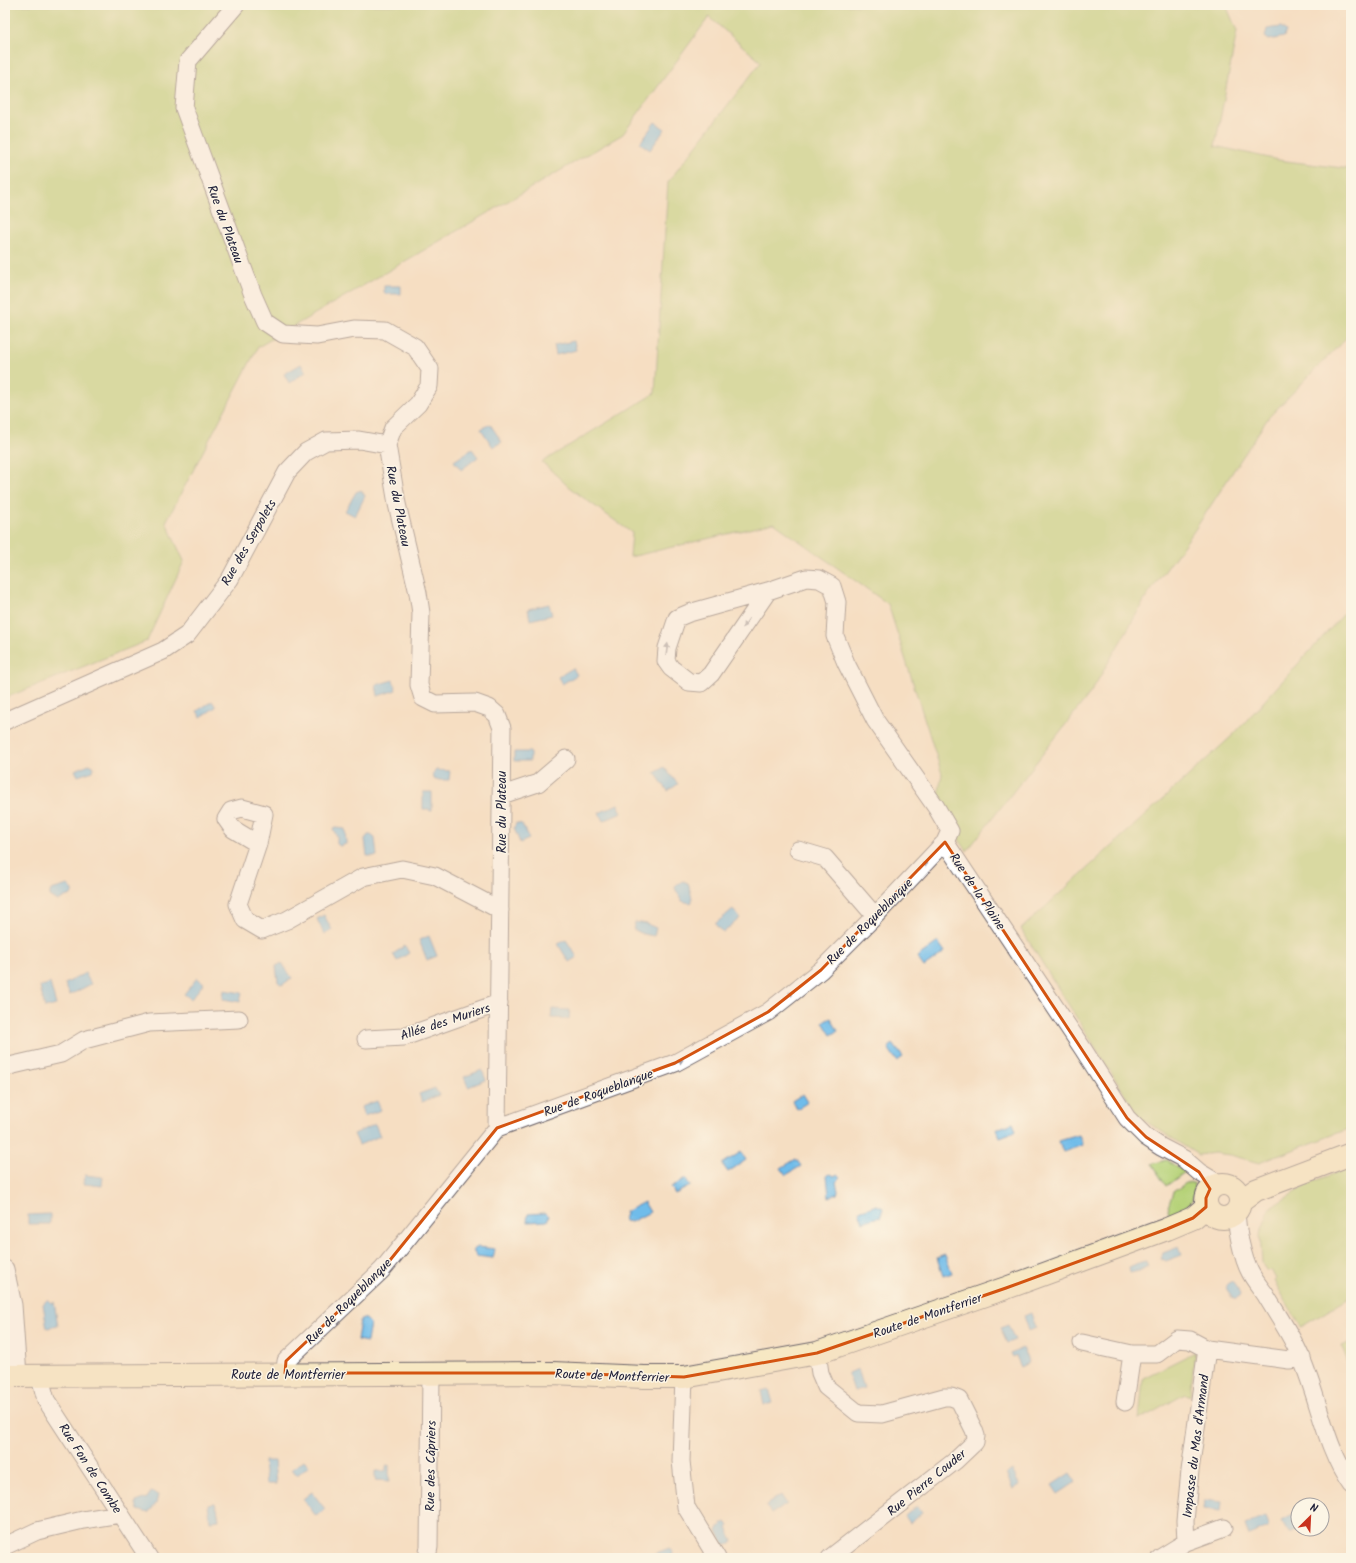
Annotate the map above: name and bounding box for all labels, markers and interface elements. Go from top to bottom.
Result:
street label: Rue du Plateau [201,182,249,268]
street label: Rue du Plateau [379,464,416,549]
street label: Rue des Serpolets [216,495,283,590]
one-way arrow [742,618,750,629]
one-way arrow [664,643,670,655]
street label: Rue du Plateau [492,770,513,853]
street label: Rue de la Plaine [943,849,1010,935]
one-way arrow [918,861,927,871]
street label: Rue de Roqueblanque [822,874,918,970]
one-way arrow [784,991,794,1000]
street label: Allée des Muriers [398,998,494,1047]
one-way arrow [672,1059,683,1065]
street label: Rue de Roqueblanque [541,1064,657,1123]
street label: Rue de Roqueblanque [301,1254,397,1350]
street label: Route de Montferrier [870,1288,985,1345]
street label: Route de Montferrier [555,1364,670,1389]
street label: Route de Montferrier [231,1365,346,1386]
street label: Impasse du Mas d'Armand [1177,1373,1216,1519]
street label: Rue Fon de Combe [53,1419,127,1518]
street label: Rue des Câpriers [420,1420,443,1512]
street label: Rue Pierre Couder [883,1444,972,1522]
north arrow [1290,1497,1330,1537]
text: N [1307,1499,1321,1518]

